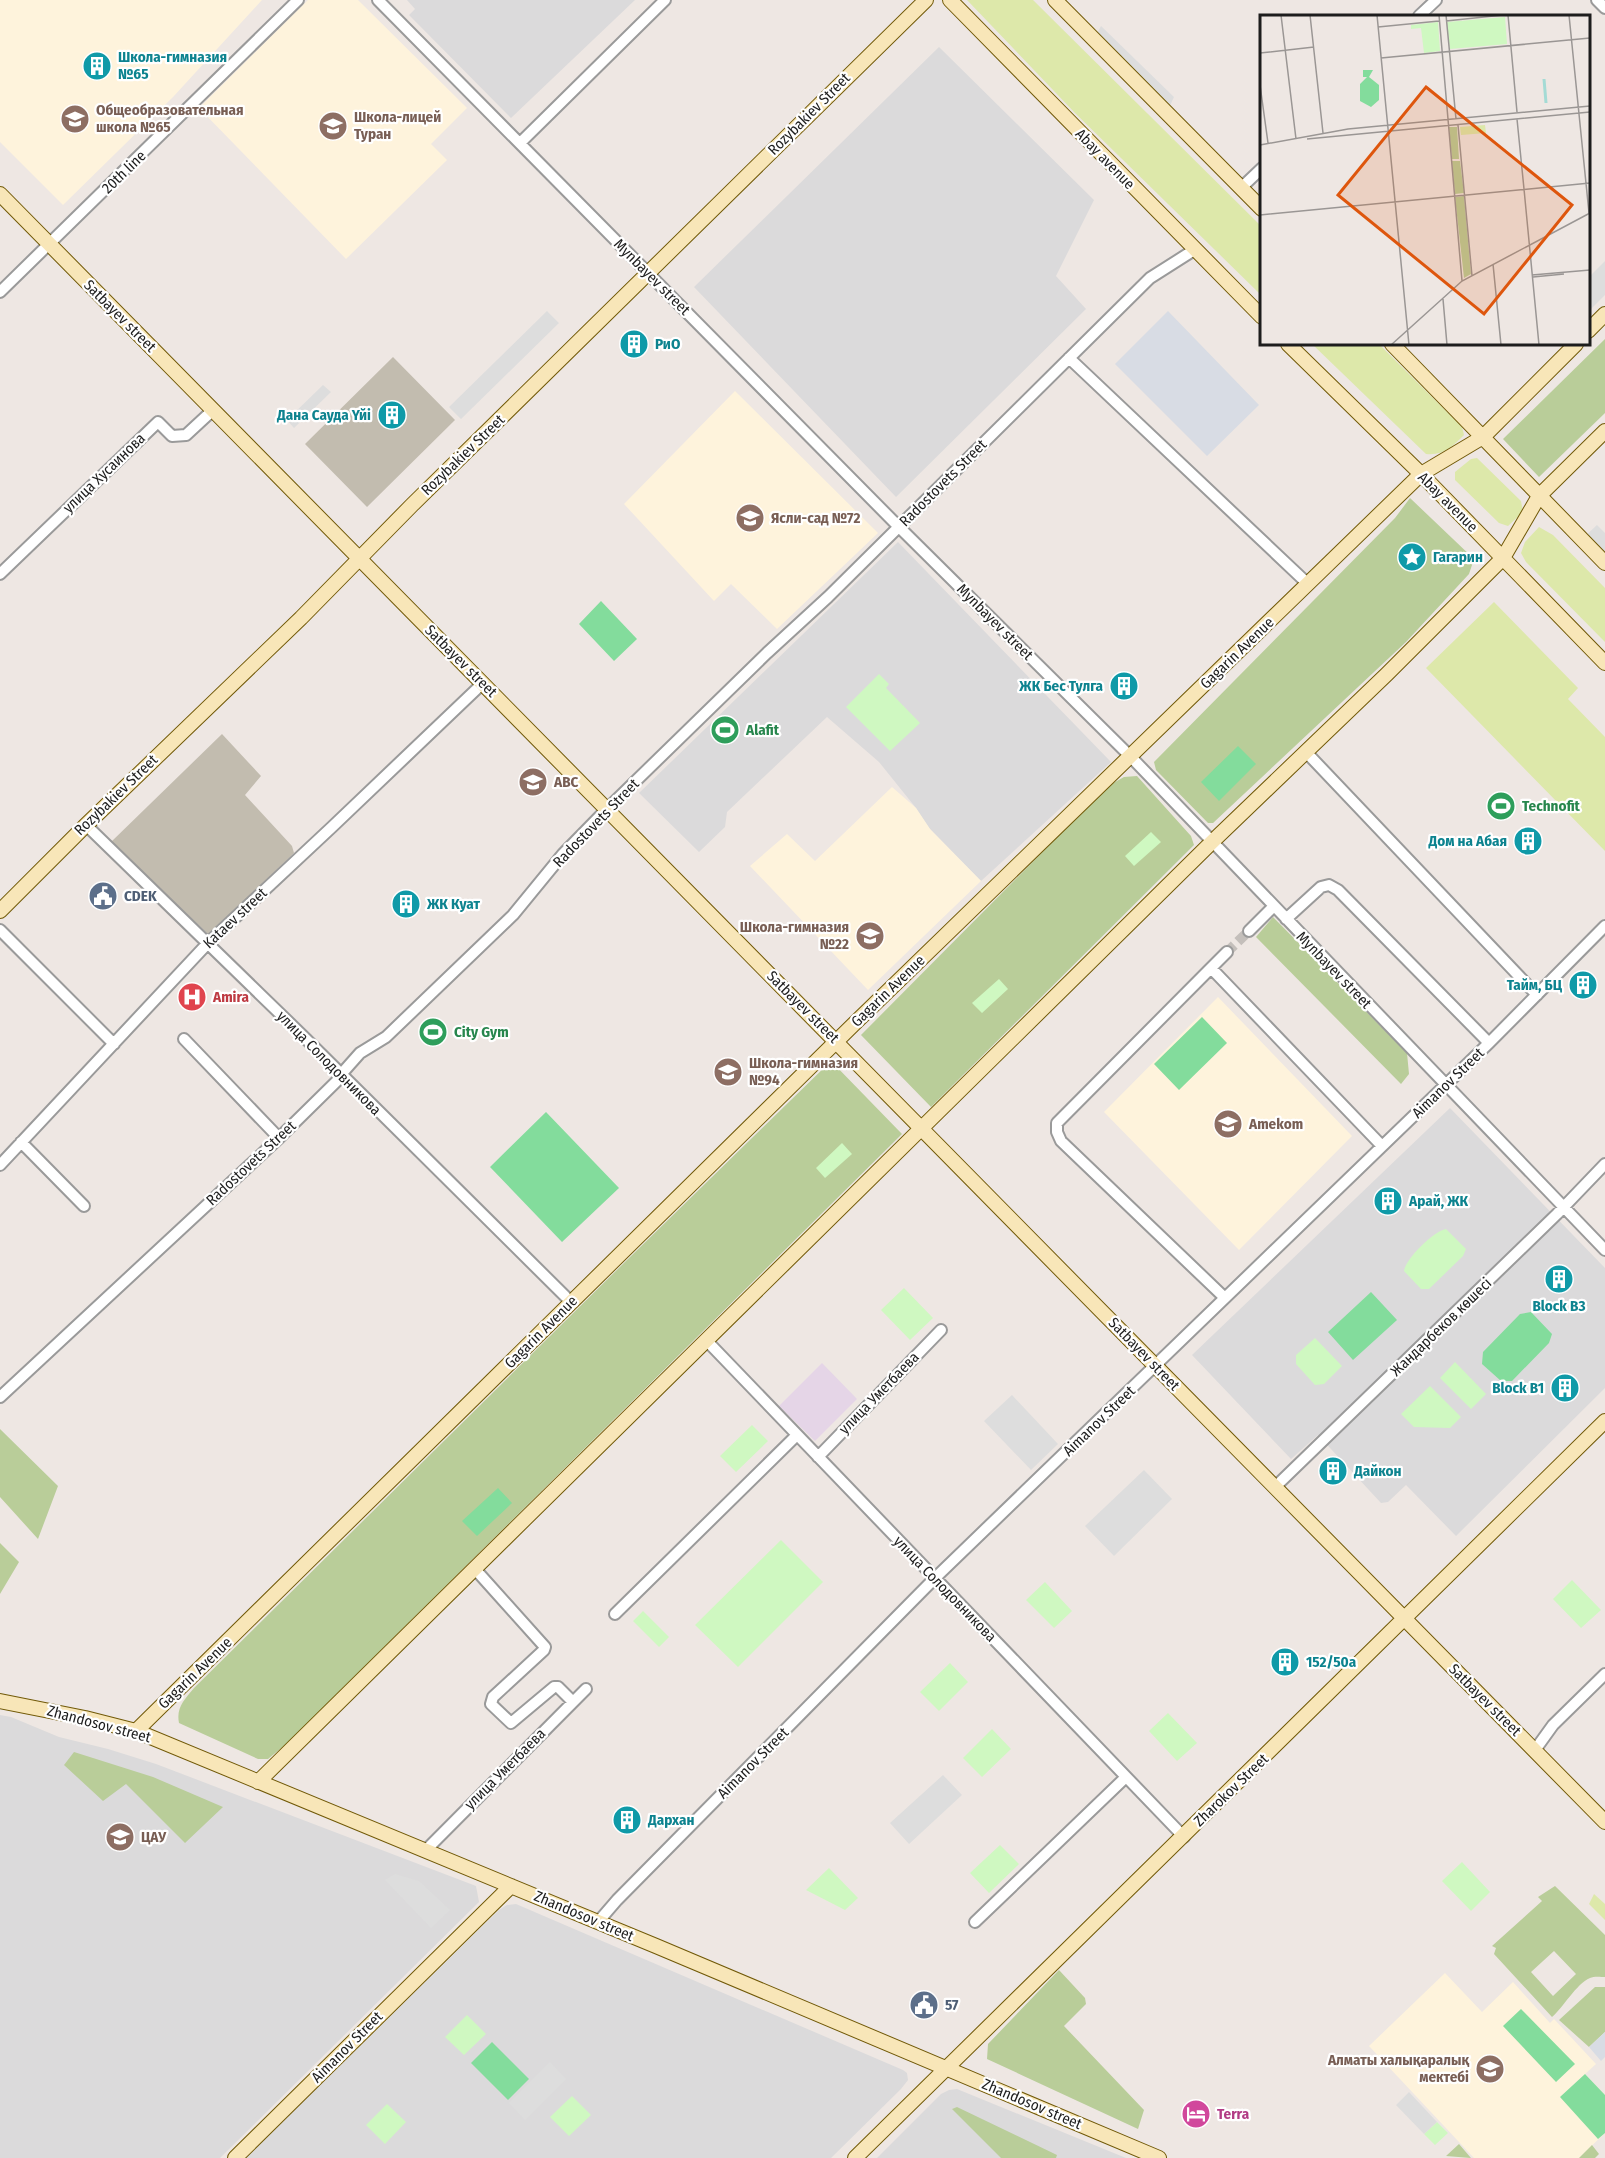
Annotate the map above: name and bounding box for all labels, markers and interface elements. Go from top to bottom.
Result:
inset map [1260,15,1590,345]
place label: Школа-гимназия №65 [118,48,227,83]
building icon: Школа-гимназия №65 [81,50,113,82]
street label: Rozybakiev Street [764,69,854,159]
place label: Общеобразовательная школа №65 [96,101,244,136]
school or university icon: Общеобразовательная школа №65 [59,103,91,135]
place label: Школа-лицей Туран [354,108,441,143]
school or university icon: Школа-лицей Туран [317,110,349,142]
street label: Abay avenue [1072,125,1138,193]
street label: 20th line [98,147,150,197]
street label: Mynbayev street [610,235,694,319]
street label: Satbayev street [80,276,160,356]
building icon: РиО [618,328,650,360]
place label: РиО [655,335,680,353]
building icon: Дана Сауда Үйі [376,399,408,431]
place label: Дана Сауда Үйі [276,406,371,424]
street label: Rozybakiev Street [418,411,508,499]
street label: улица Хусаинова [59,429,149,517]
street label: Radostovets Street [896,436,990,530]
street label: Abay avenue [1414,468,1482,536]
school or university icon: Ясли-сад №72 [734,502,766,534]
place label: Ясли-сад №72 [771,509,860,527]
place icon: Гагарин [1396,541,1428,573]
place label: Гагарин [1433,548,1483,566]
street label: Mynbayev street [953,580,1037,664]
street label: Gagarin Avenue [1196,613,1278,693]
street label: Satbayev street [421,621,501,701]
building icon: ЖК Бес Тулга [1108,670,1140,702]
place label: ЖК Бес Тулга [1018,677,1104,695]
sports icon: Alafit [709,714,741,746]
place label: Alafit [745,721,780,739]
street label: Rozybakiev Street [71,751,161,839]
school or university icon: ABC [517,766,549,798]
place label: ABC [553,773,579,791]
street label: Radostovets Street [549,775,643,871]
sports icon: Technofit [1485,790,1517,822]
place label: Technofit [1522,797,1581,815]
building icon: Дом на Абая [1512,825,1544,857]
place label: Дом на Абая [1427,832,1507,850]
public building icon: CDEK [87,880,119,912]
street label: Kataev street [199,884,271,952]
place label: CDEK [124,887,157,905]
building icon: ЖК Куат [390,888,422,920]
place label: ЖК Куат [426,895,480,913]
place label: Школа-гимназия №22 [740,918,849,953]
school or university icon: Школа-гимназия №22 [854,920,886,952]
street label: Mynbayev street [1293,928,1375,1012]
street label: Gagarin Avenue [847,951,929,1031]
street label: Satbayev street [763,967,843,1047]
building icon: Тайм, БЦ [1567,969,1599,1001]
place label: Тайм, БЦ [1507,976,1563,994]
hospital icon: Amira [176,981,208,1013]
place label: Amira [212,988,250,1006]
street label: улица Солодовникова [273,1007,385,1119]
sports icon: City Gym [417,1016,449,1048]
place label: City Gym [454,1023,509,1041]
street label: Aimanov Street [1408,1044,1488,1122]
place label: Школа-гимназия №94 [749,1054,858,1089]
school or university icon: Школа-гимназия №94 [712,1056,744,1088]
school or university icon: Amekom [1212,1108,1244,1140]
place label: Amekom [1248,1115,1303,1133]
street label: Radostovets Street [202,1117,300,1209]
building icon: Арай, ЖК [1372,1185,1404,1217]
place label: Арай, ЖК [1408,1192,1469,1210]
building icon: Block B3 [1543,1263,1575,1295]
street label: Жандарбеков көшесі [1387,1274,1495,1380]
street label: Gagarin Avenue [501,1292,581,1372]
place label: Block B3 [1532,1297,1586,1315]
street label: Satbayev street [1105,1314,1183,1394]
street label: улица Уметбаева [835,1348,923,1438]
building icon: Block B1 [1549,1372,1581,1404]
place label: Block B1 [1492,1379,1544,1397]
street label: Aimanov Street [1059,1382,1139,1460]
building icon: Дайкон [1317,1455,1349,1487]
place label: Дайкон [1353,1462,1402,1480]
street label: улица Солодовникова [890,1532,1000,1646]
street label: Gagarin Avenue [154,1633,236,1713]
building icon: 152/50a [1269,1646,1301,1678]
place label: 152/50a [1306,1653,1357,1671]
street label: Satbayev street [1445,1660,1525,1740]
street label: Zhandosov street [45,1702,153,1746]
street label: Aimanov Street [714,1724,792,1802]
street label: улица Уметбаева [461,1725,549,1813]
street label: Zharokov Street [1190,1750,1272,1830]
building icon: Дархан [611,1804,643,1836]
place label: Дархан [647,1811,694,1829]
school or university icon: ЦАУ [104,1821,136,1853]
place label: ЦАУ [141,1828,167,1846]
street label: Zhandosov street [531,1887,637,1945]
public building icon: 57 [908,1989,940,2021]
place label: 57 [945,1996,959,2014]
street label: Aimanov Street [308,2008,386,2086]
place label: Алматы халықаралық мектебі [1327,2051,1469,2086]
school or university icon: Алматы халықаралық мектебі [1474,2053,1506,2085]
street label: Zhandosov street [979,2075,1085,2133]
hotel icon: Terra [1180,2098,1212,2130]
place label: Terra [1217,2105,1250,2123]

